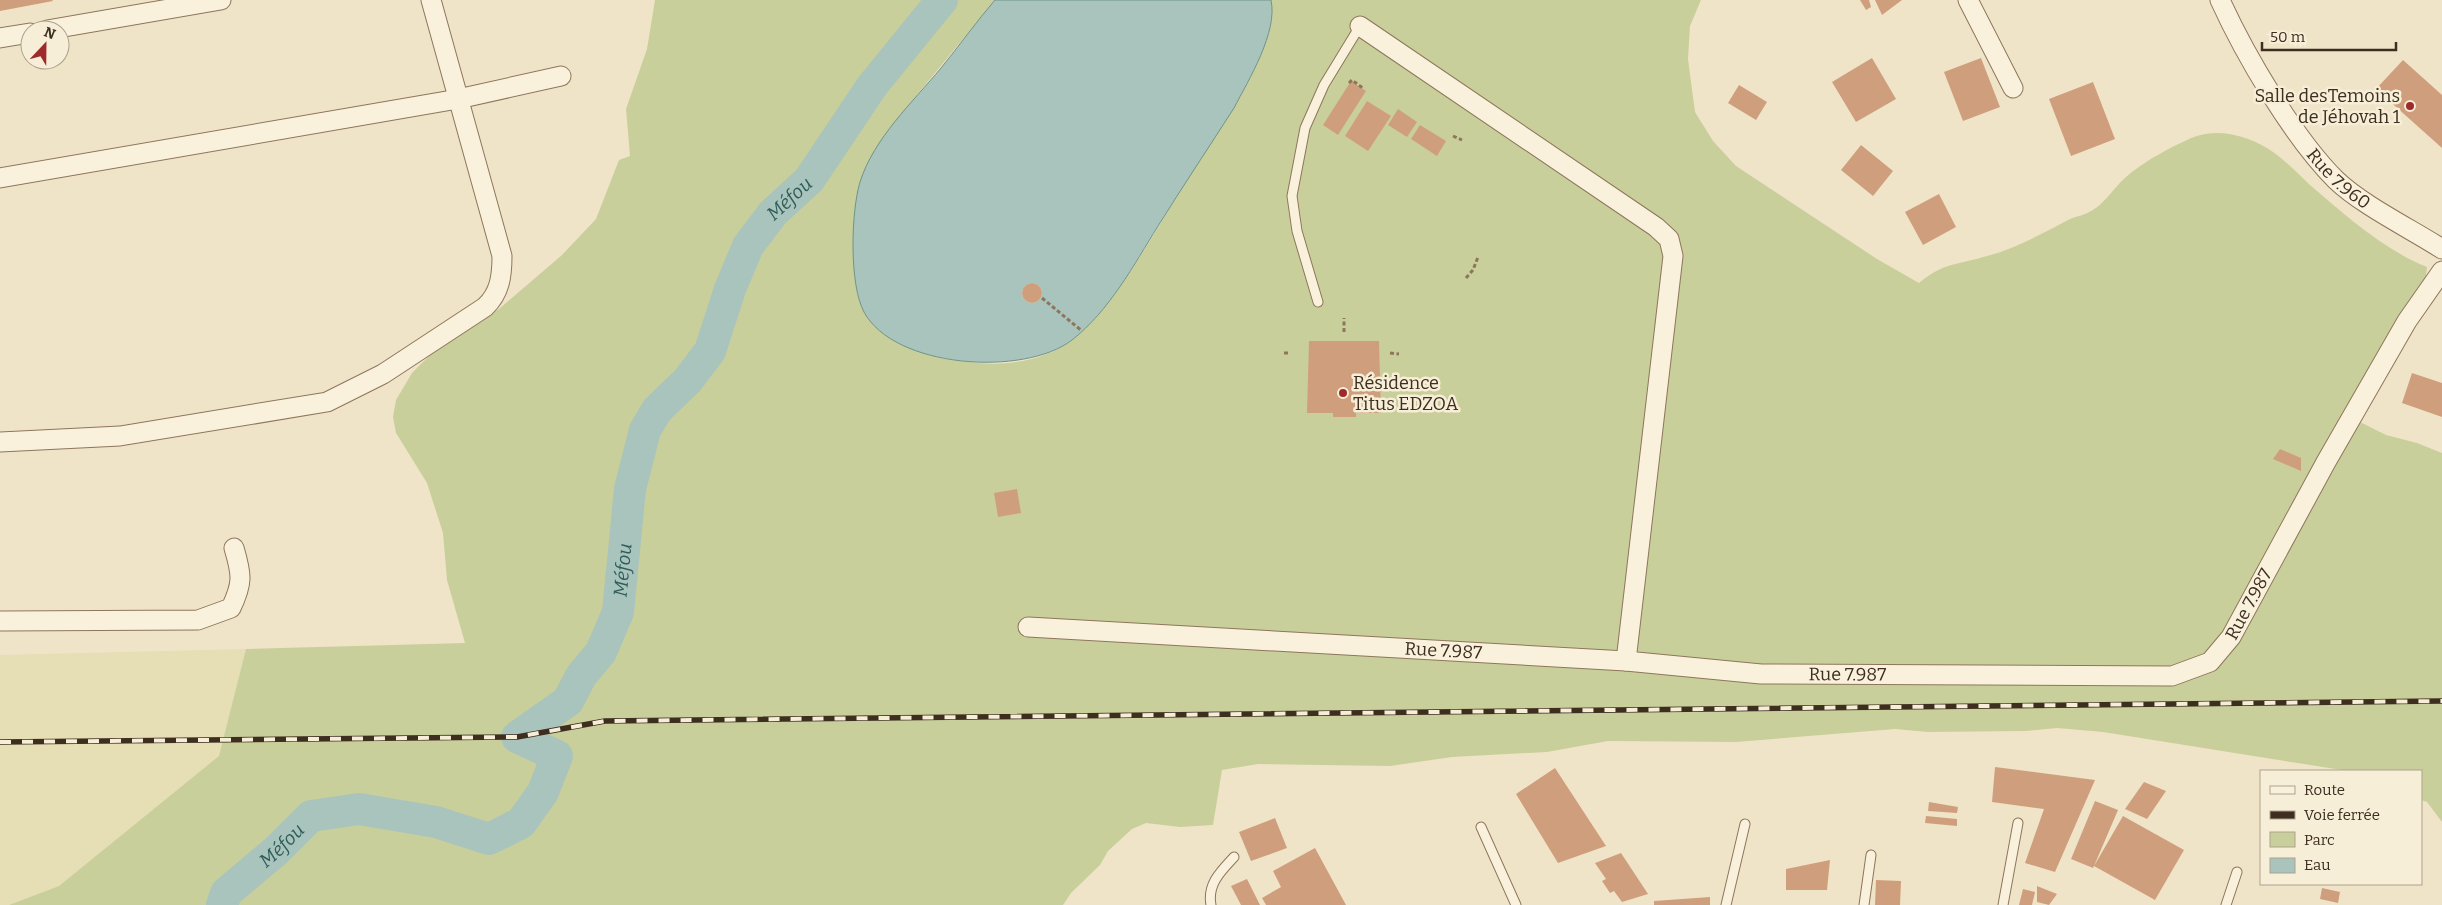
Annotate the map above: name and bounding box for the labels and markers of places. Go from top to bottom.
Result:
place label: Salle desTemoins de Jéhovah 1 [2254,85,2401,128]
marker: Salle desTemoins de Jéhovah 1 [2404,100,2416,112]
place label: Résidence Titus EDZOA [1353,372,1458,415]
marker: Résidence Titus EDZOA [1337,387,1349,399]

